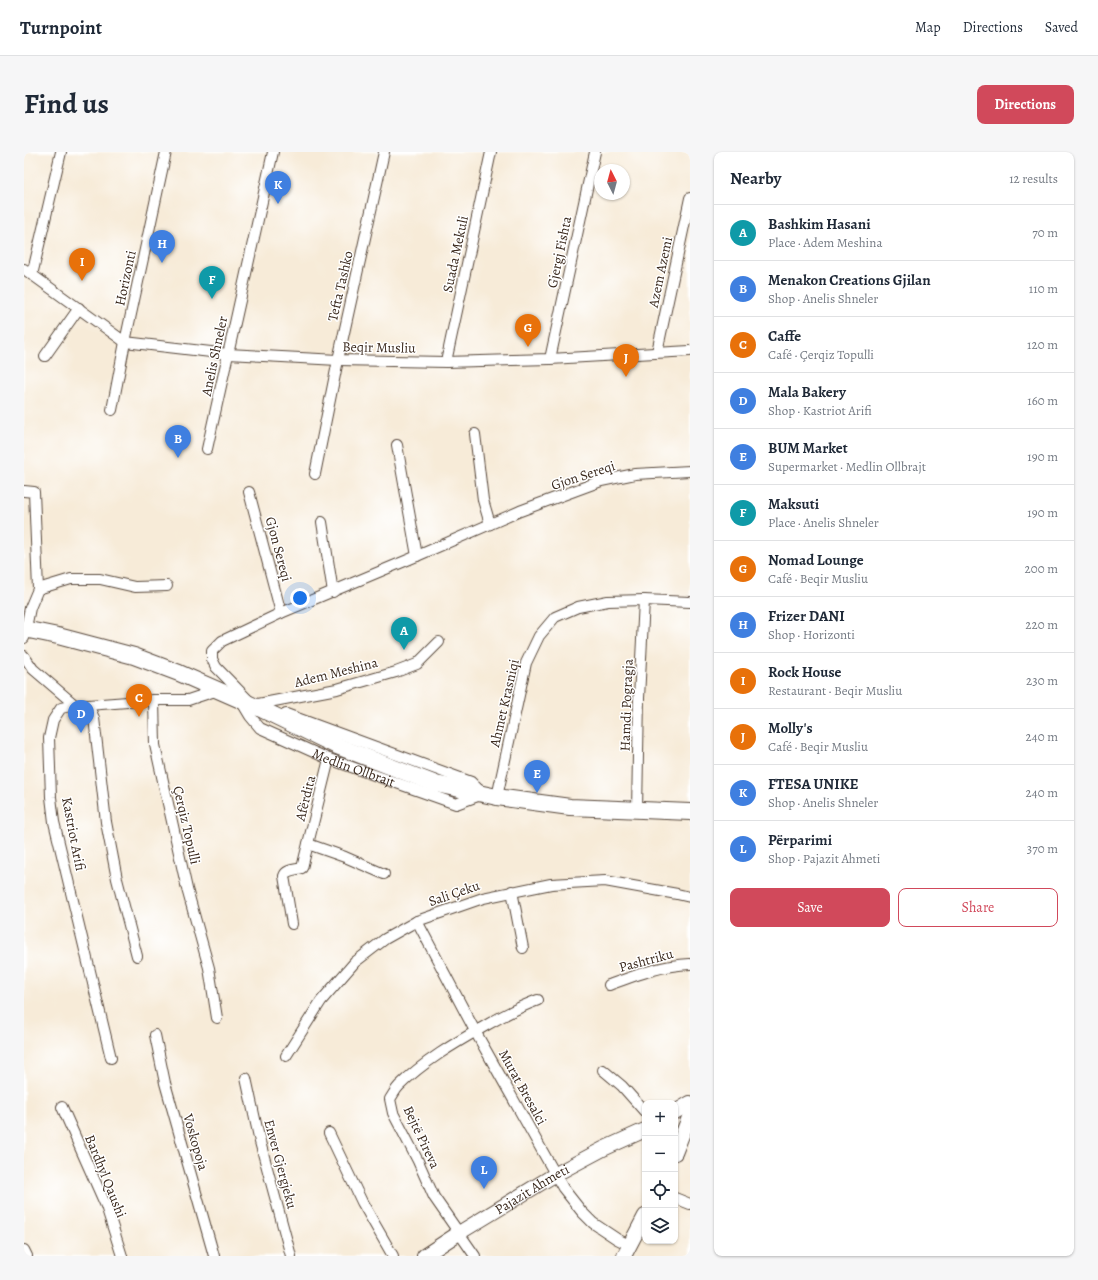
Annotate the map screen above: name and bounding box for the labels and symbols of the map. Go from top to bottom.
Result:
north arrow [594,164,630,200]
pin: K [265,171,291,204]
street label: Suada Mekuli [438,214,473,294]
street label: Gjergj Fishta [543,214,576,290]
pin: H [149,230,175,263]
street label: Azem Azemi [644,235,677,310]
pin: I [69,248,95,281]
street label: Horizonti [110,249,141,308]
street label: Tefta Tashko [323,249,358,323]
pin: F [199,266,225,299]
street label: Anelis Shneler [197,314,232,399]
pin: G [515,314,541,347]
street label: Beqir Musliu [342,337,416,358]
pin: J [613,344,639,377]
pin: B [165,425,191,458]
street label: Gjon Sereqi [549,456,618,495]
street label: Gjon Sereqi [261,515,296,584]
your location [290,588,310,608]
pin: A [391,617,417,650]
street label: Adem Meshina [291,653,380,692]
street label: Ahmet Krasniqi [485,657,524,750]
street label: Hamdi Pogragja [615,658,638,752]
pin: C [126,684,152,717]
pin: D [68,700,94,733]
street label: Medlin Ollbrajt [309,744,398,792]
pin: E [524,760,550,793]
street label: Afërdita [290,773,320,824]
street label: Çerqiz Topulli [168,784,205,866]
street label: Kastriot Arifi [57,796,90,872]
street label: Sali Çeku [426,876,483,911]
street label: Pashtriku [617,944,676,977]
street label: Murat Bresalci [494,1046,551,1128]
street label: Bejtë Pireva [399,1103,445,1172]
street label: Voskopoja [178,1111,213,1173]
street label: Enver Gjergjeku [260,1117,302,1211]
street label: Bardhyl Qaushi [80,1132,131,1221]
pin: L [471,1156,497,1189]
street label: Pajazit Ahmeti [491,1160,573,1219]

